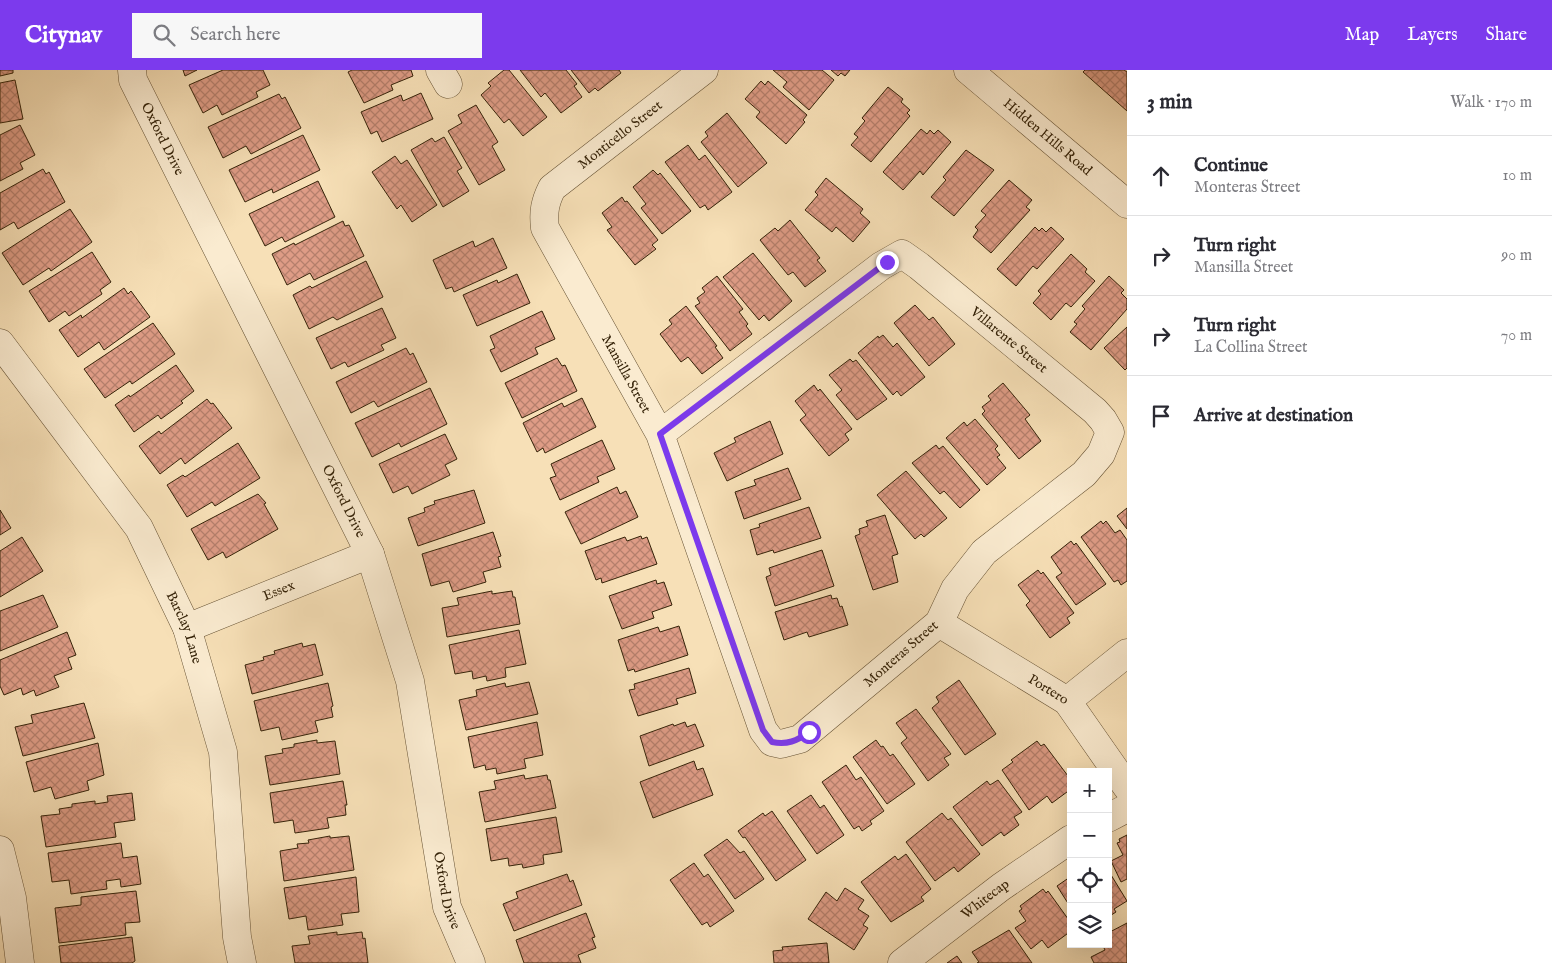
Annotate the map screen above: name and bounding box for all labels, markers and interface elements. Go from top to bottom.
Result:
search box [132,13,482,58]
text: Citynav [25,20,102,51]
icon: search [150,21,178,49]
text: Search here [190,23,281,47]
text: Map [1345,24,1379,47]
text: Layers [1407,24,1458,47]
text: Share [1486,24,1527,47]
text: 3 min [1147,89,1192,116]
text: Walk · 170 m [1450,93,1532,113]
street label: Hidden Hills Road [999,94,1096,180]
street label: Monticello Street [574,97,666,173]
street label: Oxford Drive [137,100,189,179]
text: Continue [1194,154,1268,178]
icon: ahead [1147,162,1175,190]
text: 10 m [1502,166,1532,186]
text: Monteras Street [1194,178,1300,198]
text: Turn right [1194,234,1276,258]
icon: right [1147,242,1175,270]
text: 90 m [1501,246,1532,266]
route end [876,251,899,274]
text: Mansilla Street [1194,258,1293,278]
street label: Villarente Street [966,302,1051,377]
text: Turn right [1194,314,1276,338]
icon: right [1147,322,1175,350]
text: 70 m [1501,326,1532,346]
street label: Mansilla Street [597,332,655,417]
text: La Collina Street [1194,338,1308,358]
icon: arrive [1147,402,1175,430]
text: Arrive at destination [1194,404,1353,428]
street label: Oxford Drive [318,462,370,541]
street label: Essex [260,576,298,605]
street label: Barclay Lane [162,589,206,666]
street label: Monteras Street [860,617,942,691]
street label: Portero [1025,670,1072,709]
route start [798,721,821,744]
map controls [1067,768,1112,948]
button: + [1067,768,1112,813]
button: − [1067,813,1112,858]
street label: Oxford Drive [429,850,465,933]
button: locate [1067,858,1112,903]
street label: Whitecap [958,875,1013,923]
button: layers [1067,903,1112,948]

